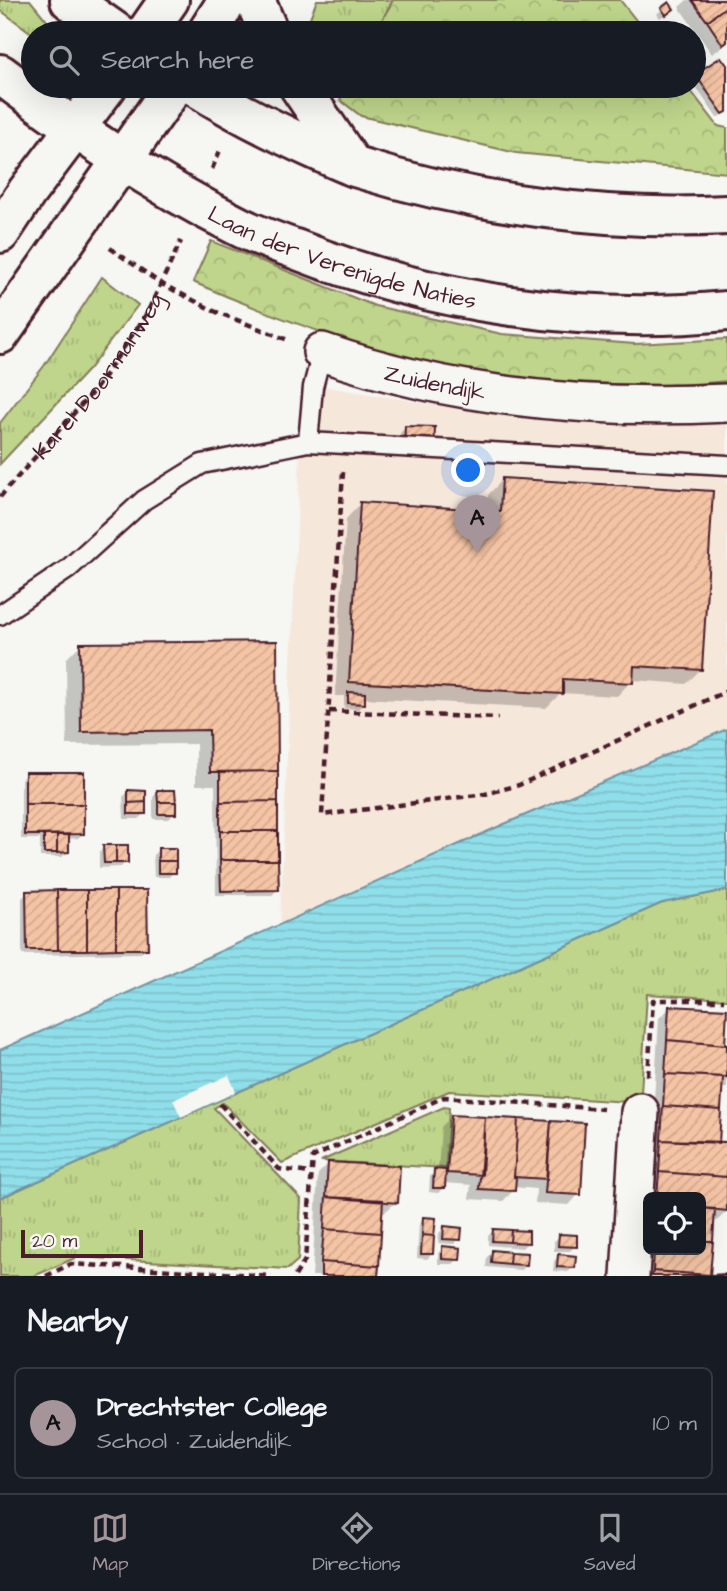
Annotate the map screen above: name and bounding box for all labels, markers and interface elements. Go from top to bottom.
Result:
search box [21,21,706,98]
icon: search [45,41,83,79]
text: Search here [101,42,254,78]
street label: Laan der Verenigde Naties [202,198,479,317]
street label: Karel Doormanweg [25,288,172,467]
street label: Zuidendijk [381,357,488,409]
your location [451,453,485,487]
pin: A [454,495,500,553]
map controls [643,1192,706,1255]
button: locate [643,1192,706,1255]
scale bar [21,1227,144,1259]
text: 20 m [32,1228,77,1255]
text: Nearby [28,1301,128,1343]
text: Drechtster College [97,1389,327,1425]
text: A [46,1407,60,1439]
text: 10 m [652,1407,697,1439]
text: School · Zuidendijk [97,1425,291,1457]
tab: Map [91,1509,129,1578]
tab: Directions [312,1509,401,1578]
tab: Saved [584,1509,635,1578]

